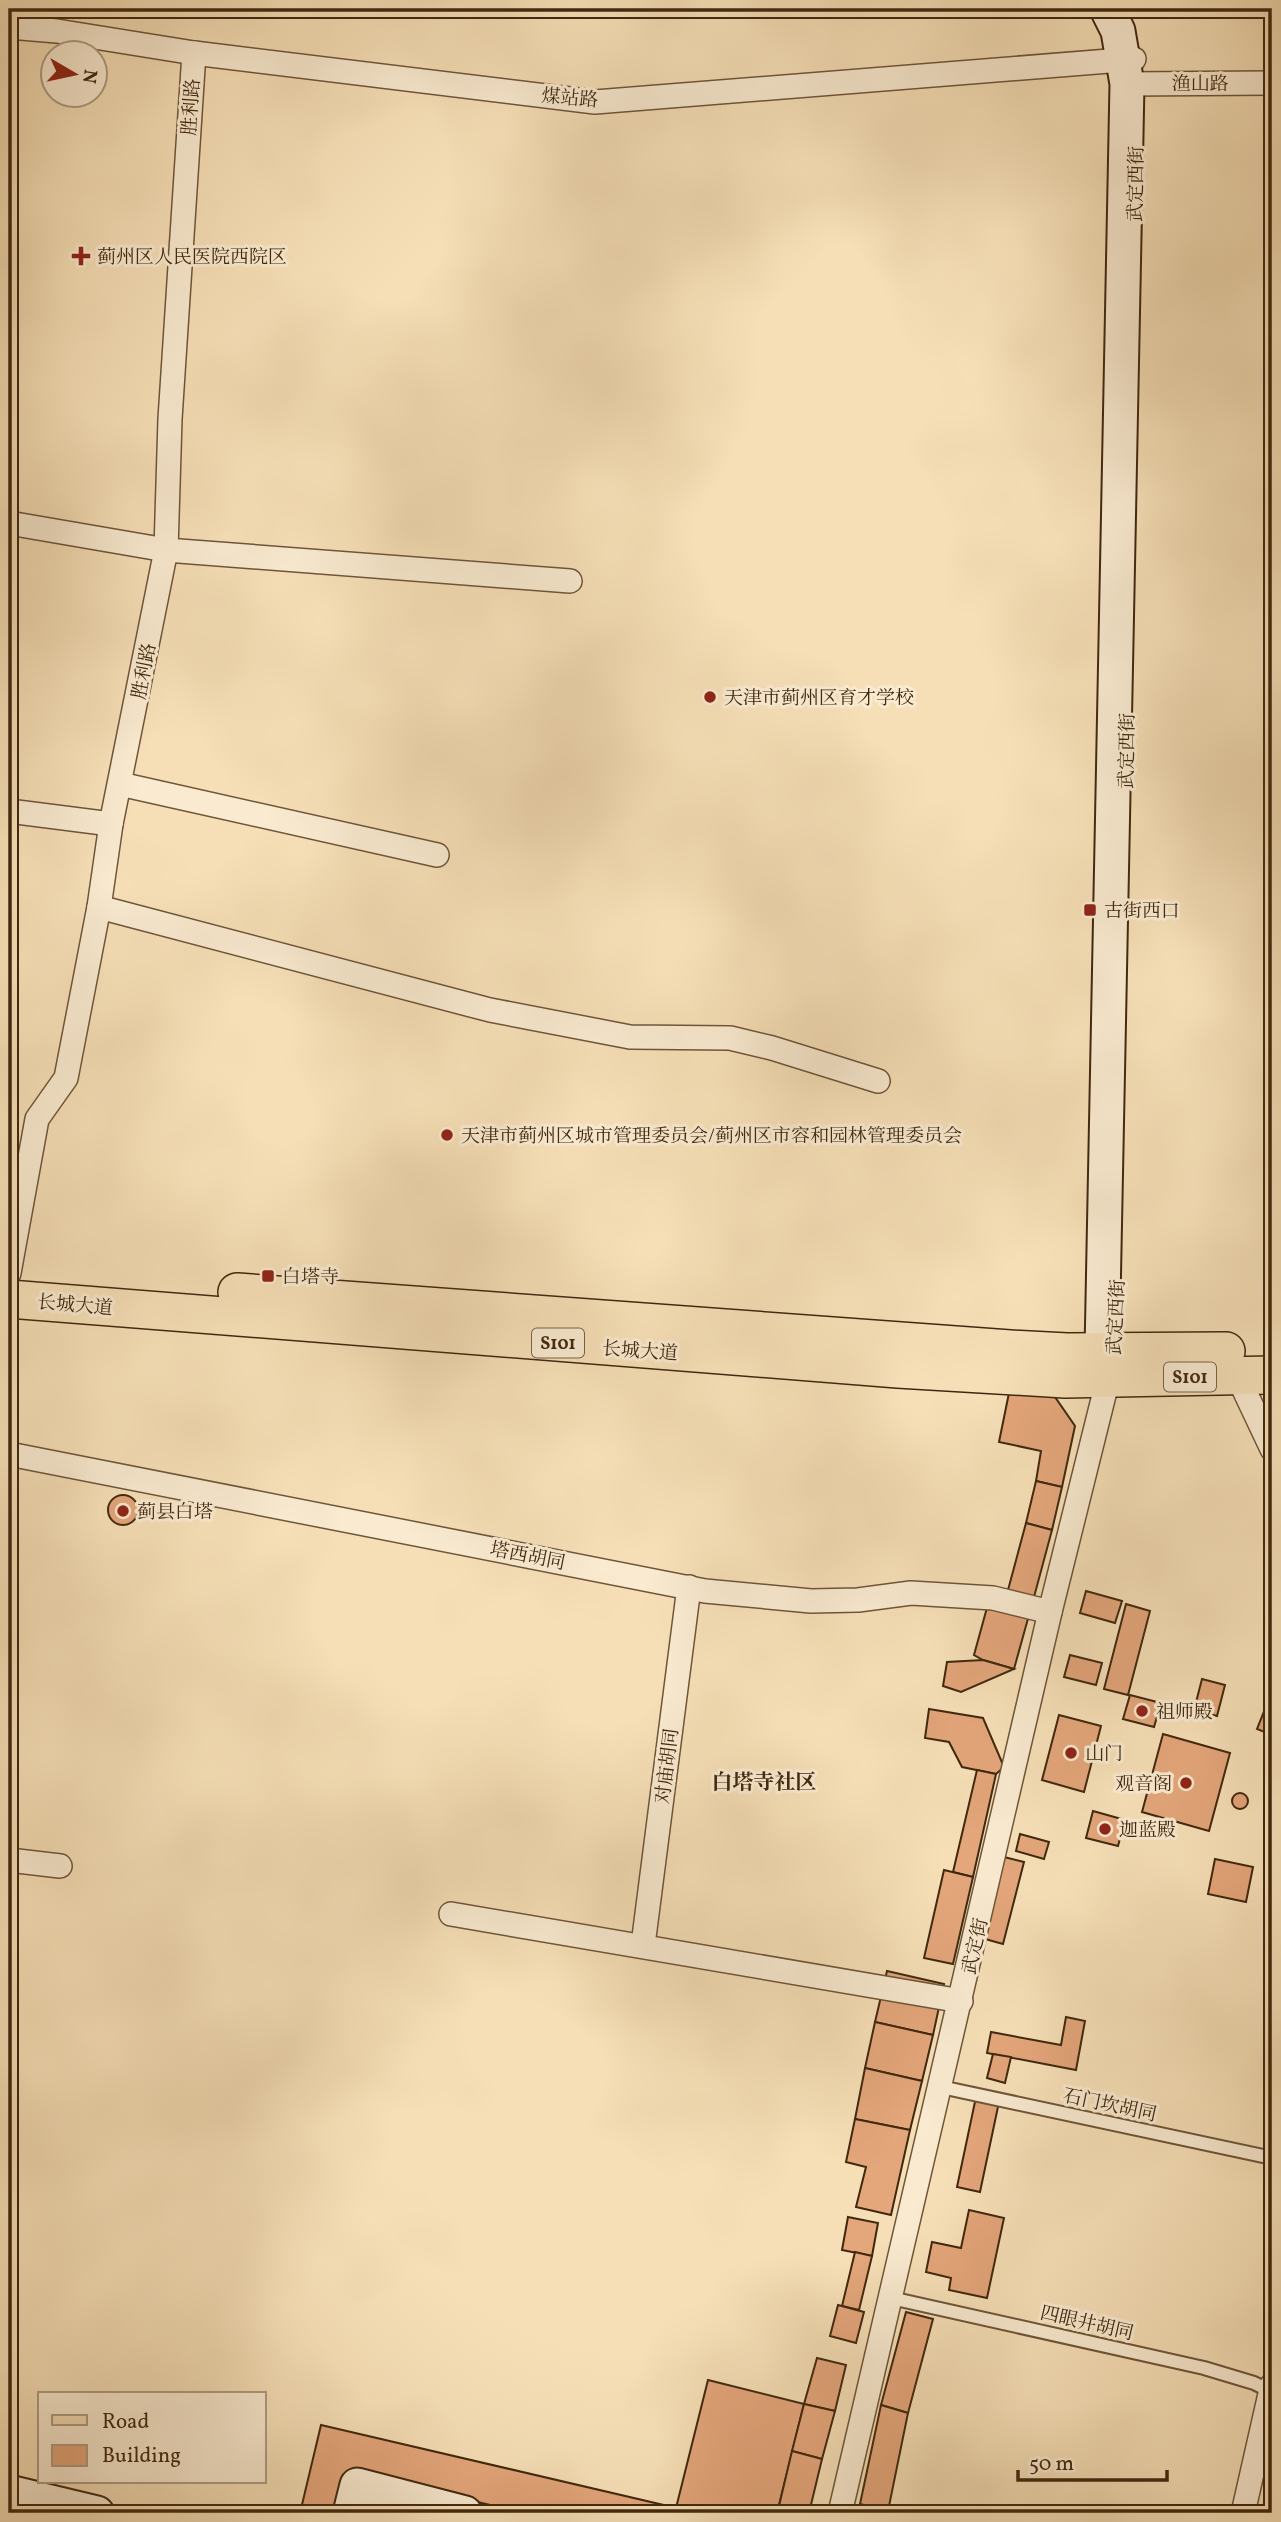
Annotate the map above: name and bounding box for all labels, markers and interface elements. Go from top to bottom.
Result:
north arrow [38,38,108,108]
text: N [75,67,103,85]
street label: 渔山路 [1171,72,1229,98]
street label: 胜利路 [177,78,207,136]
street label: 煤站路 [540,84,599,114]
street label: 武定西街 [1123,146,1151,222]
place label: 蓟州区人民医院西院区 [97,245,287,271]
marker: 蓟州区人民医院西院区 [71,246,91,266]
street label: 胜利路 [127,641,163,702]
place label: 天津市蓟州区育才学校 [724,686,914,712]
marker: 天津市蓟州区育才学校 [702,689,718,705]
street label: 武定西街 [1114,713,1142,789]
place label: 古街西口 [1104,899,1180,925]
marker: 古街西口 [1082,902,1098,918]
place label: 天津市蓟州区城市管理委员会/蓟州区市容和园林管理委员会 [461,1124,962,1150]
marker: 天津市蓟州区城市管理委员会/蓟州区市容和园林管理委员会 [439,1127,455,1143]
place label: 白塔寺 [282,1265,339,1291]
marker: 白塔寺 [260,1268,276,1284]
street label: 武定西街 [1102,1278,1132,1356]
street label: 长城大道 [36,1290,114,1322]
road number: S101 [532,1328,584,1358]
street label: 长城大道 [601,1336,679,1368]
road number: S101 [1164,1362,1216,1392]
place label: 蓟县白塔 [137,1500,213,1526]
marker: 蓟县白塔 [115,1503,131,1519]
street label: 塔西胡同 [488,1537,567,1577]
place label: 祖师殿 [1156,1700,1213,1726]
marker: 祖师殿 [1134,1703,1150,1719]
street label: 对庙胡同 [650,1727,686,1806]
place label: 山门 [1085,1742,1123,1768]
marker: 山门 [1063,1745,1079,1761]
district label: 白塔寺社区 [712,1769,817,1798]
place label: 观音阁 [1115,1772,1172,1798]
marker: 观音阁 [1178,1775,1194,1791]
place label: 迦蓝殿 [1119,1818,1176,1844]
marker: 迦蓝殿 [1097,1821,1113,1837]
street label: 武定街 [957,1916,995,1977]
street label: 石门坎胡同 [1060,2083,1159,2129]
street label: 四眼井胡同 [1037,2301,1136,2347]
legend [38,2392,266,2484]
text: Road [102,2408,149,2437]
scale bar [1018,2438,1167,2482]
text: Building [102,2442,181,2471]
text: 50 m [1029,2450,1074,2479]

